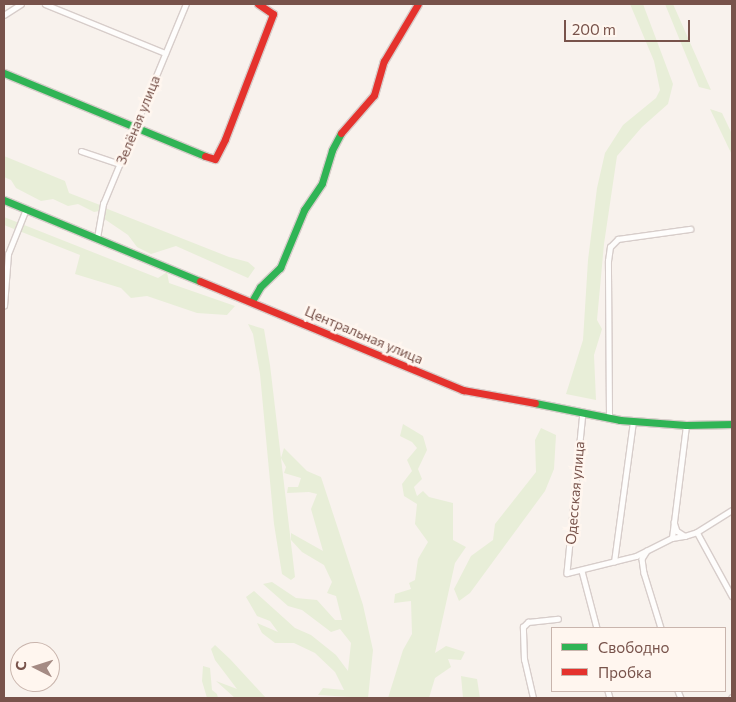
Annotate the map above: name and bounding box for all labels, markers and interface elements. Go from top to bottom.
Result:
scale bar [566,10,692,42]
text: 200 m [572,20,616,38]
street label: Зелёная улица [113,73,163,167]
street label: Центральная улица [302,302,426,368]
street label: Одесская улица [562,441,588,545]
legend [551,627,726,692]
text: Свободно [598,638,669,656]
north arrow [10,642,60,692]
text: С [12,660,29,671]
text: Пробка [598,663,652,681]

